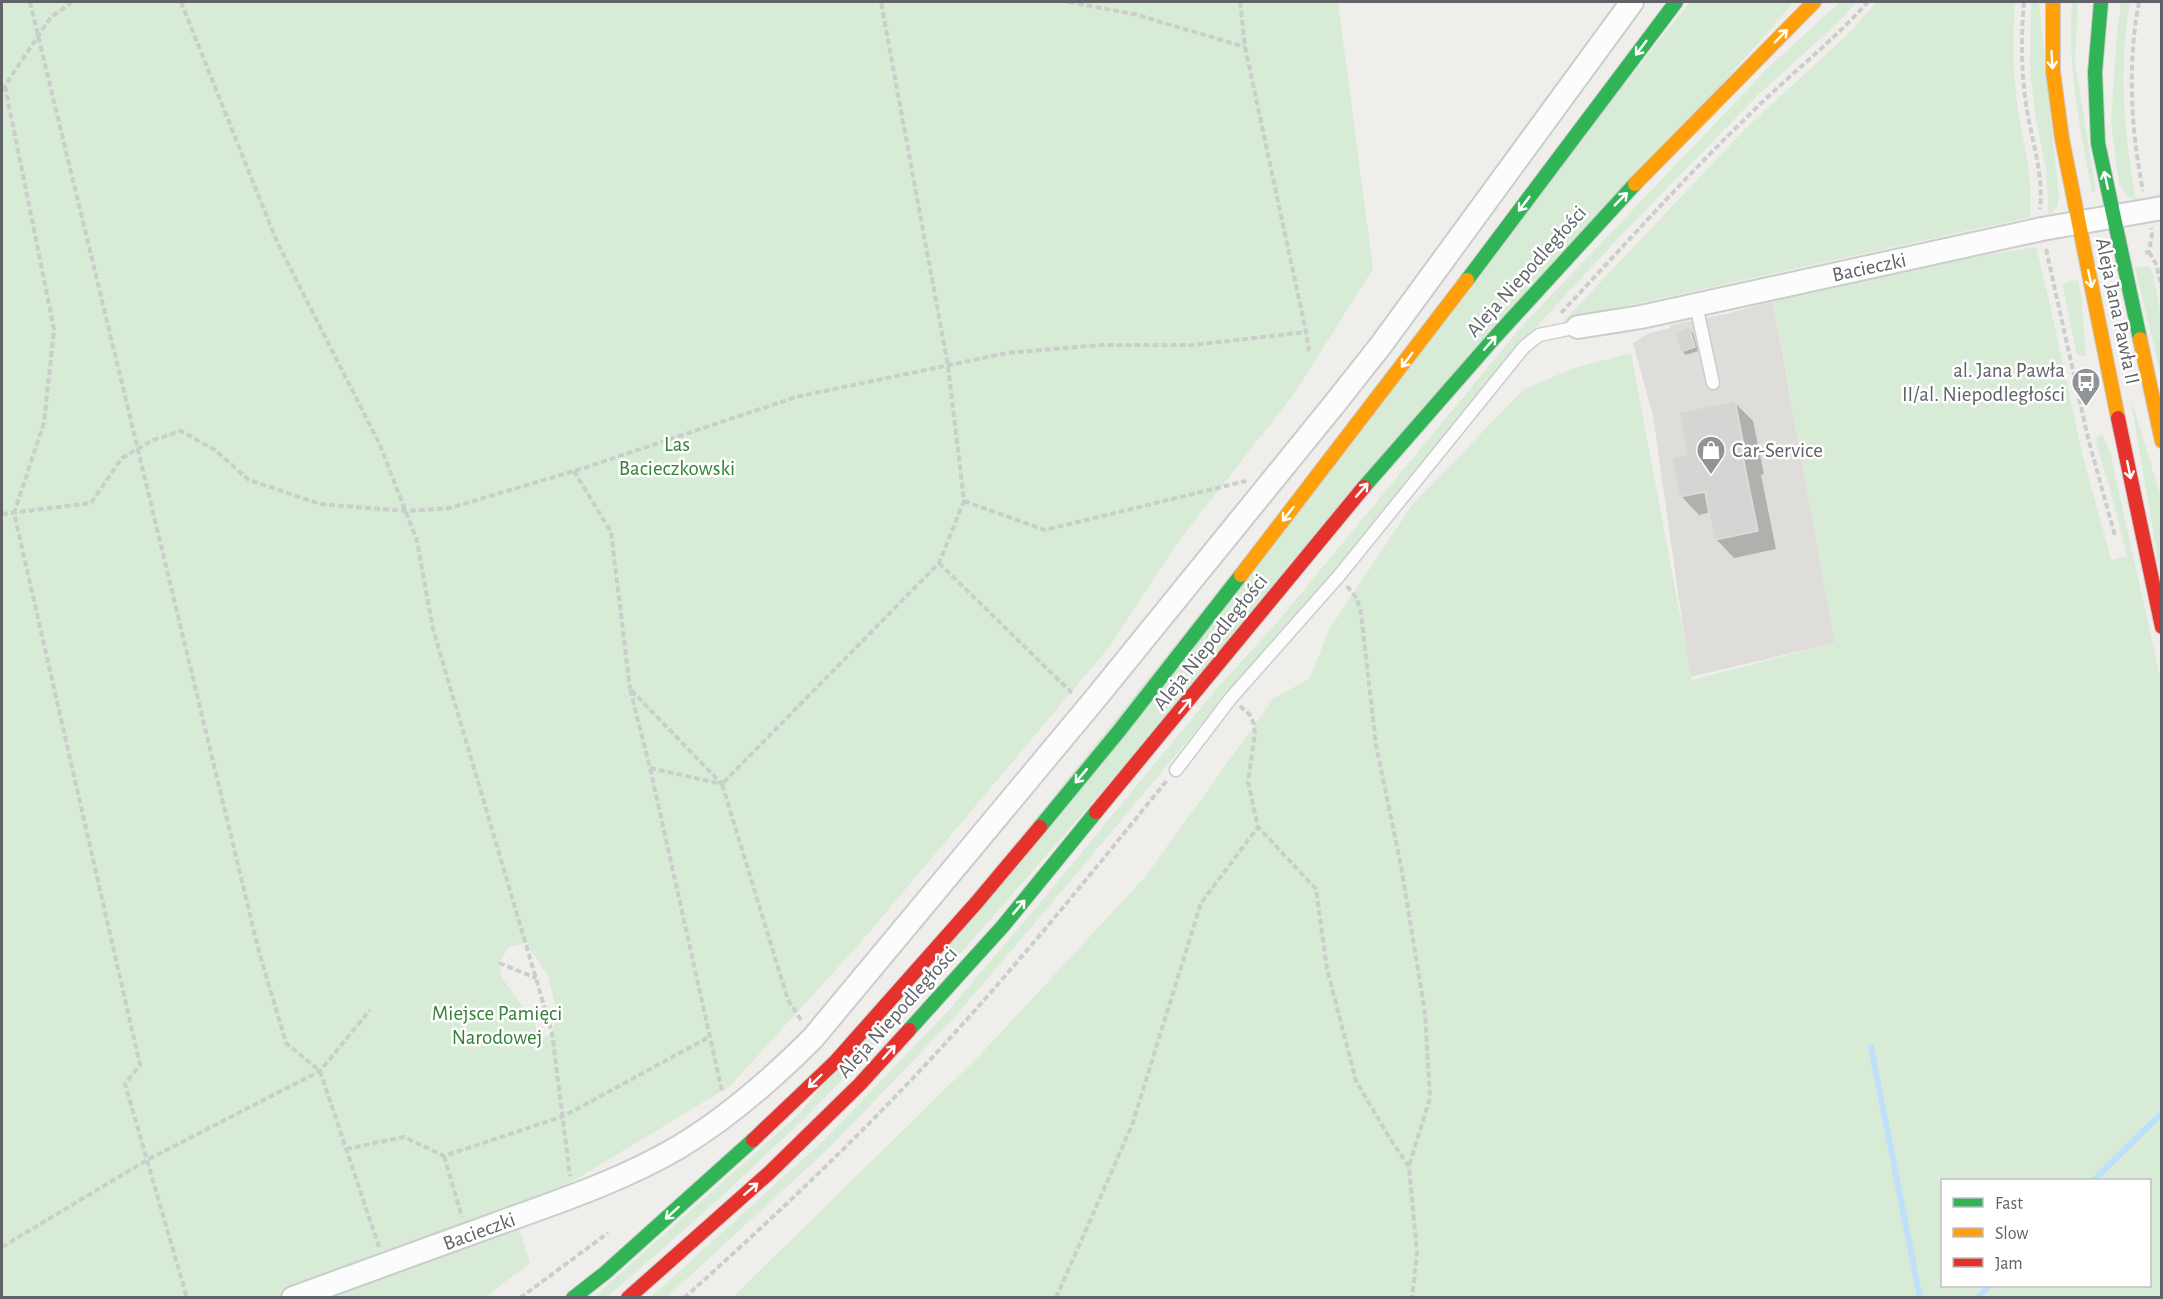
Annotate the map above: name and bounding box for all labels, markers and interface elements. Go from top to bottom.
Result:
one-way arrow [1774,28,1789,43]
one-way arrow [1635,40,1648,56]
one-way arrow [2046,49,2057,69]
one-way arrow [2100,171,2111,190]
one-way arrow [1613,191,1628,206]
one-way arrow [1518,196,1531,212]
street label: Aleja Niepodległości [1462,202,1590,341]
street label: Aleja Jana Pawła II [2092,236,2143,386]
street label: Bacieczki [1830,249,1908,286]
one-way arrow [2085,269,2096,289]
one-way arrow [1483,335,1496,351]
one-way arrow [1400,352,1413,368]
place label: al. Jana Pawła II/al. Niepodległości [1902,360,2065,405]
bus stop icon: al. Jana Pawła II/al. Niepodległości [2070,366,2102,408]
park label: Las Bacieczkowski [619,434,735,479]
shop icon: Car-Service [1695,434,1727,476]
place label: Car-Service [1732,440,1823,461]
one-way arrow [2124,461,2136,480]
one-way arrow [1355,482,1368,498]
one-way arrow [1281,506,1294,522]
street label: Aleja Niepodległości [1149,570,1272,714]
one-way arrow [1178,698,1191,714]
one-way arrow [1075,768,1088,784]
one-way arrow [1012,899,1025,915]
street label: Aleja Niepodległości [833,943,961,1082]
park label: Miejsce Pamięci Narodowej [432,1003,562,1048]
one-way arrow [882,1045,896,1060]
one-way arrow [808,1074,823,1088]
legend [1941,1179,2151,1287]
one-way arrow [743,1183,759,1196]
text: Fast [1995,1195,2023,1213]
one-way arrow [665,1206,680,1220]
street label: Bacieczki [440,1209,518,1254]
text: Slow [1995,1225,2028,1243]
text: Jam [1995,1255,2023,1273]

